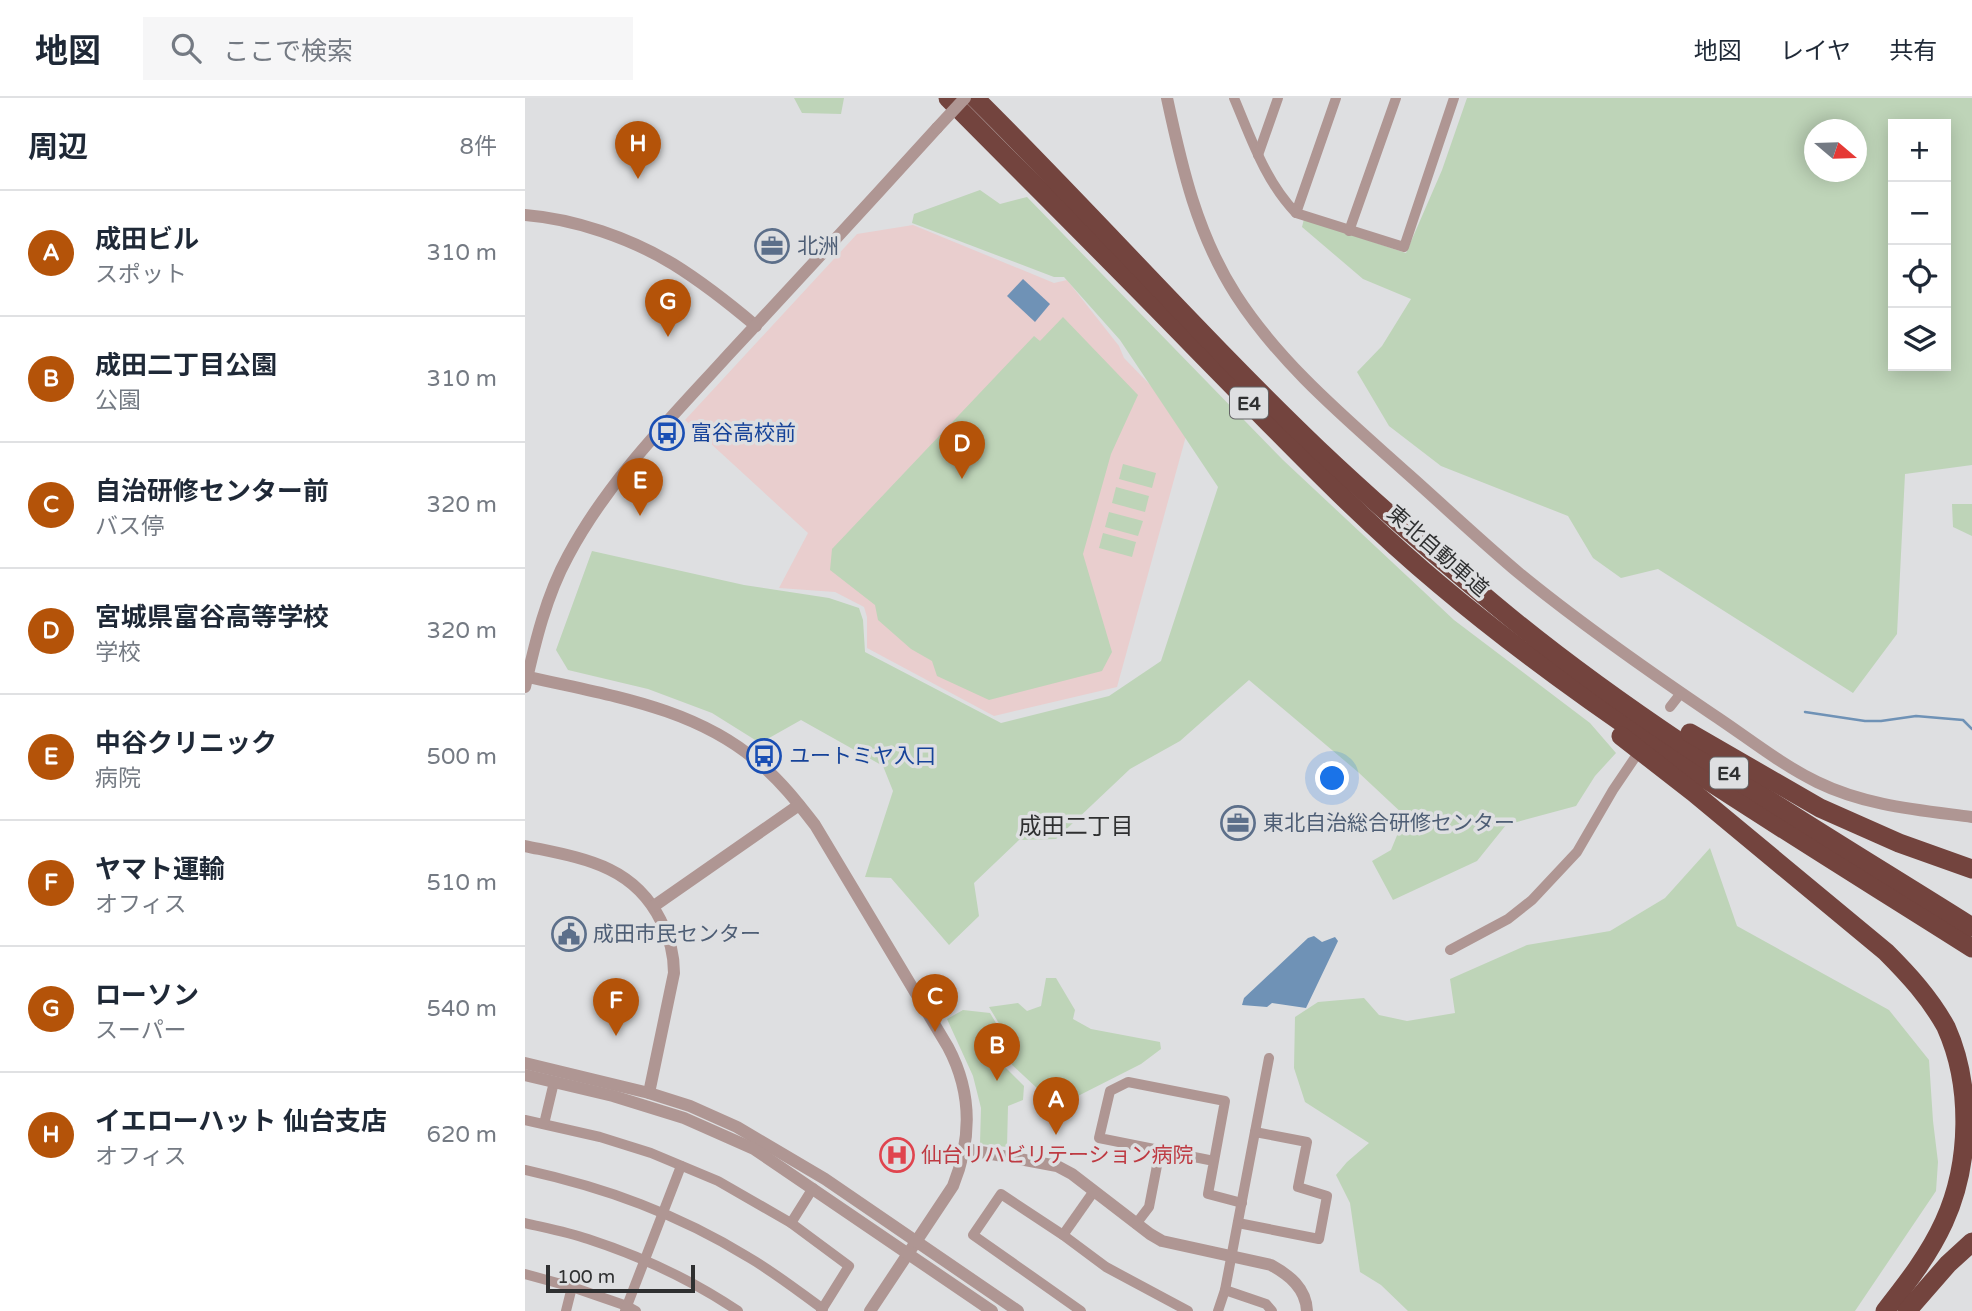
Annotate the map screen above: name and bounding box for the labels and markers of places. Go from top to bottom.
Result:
pin: H [615,121,661,179]
office icon: 北洲 [753,227,791,265]
place label: 北洲 [797,234,839,259]
pin: G [645,279,691,337]
bus stop icon: 富谷高校前 [648,414,686,452]
place label: 富谷高校前 [691,421,796,446]
pin: D [939,421,985,479]
pin: E [617,458,663,516]
bus stop icon: ユートミヤ入口 [745,737,783,775]
place label: ユートミヤ入口 [789,744,936,769]
office icon: 東北自治総合研修センター [1219,804,1257,842]
place label: 東北自治総合研修センター [1263,811,1515,836]
public building icon: 成田市民センター [550,915,588,953]
place label: 成田市民センター [593,922,761,947]
pin: C [912,974,958,1032]
pin: F [593,978,639,1036]
pin: B [974,1023,1020,1081]
pin: A [1033,1077,1079,1135]
hospital icon: 仙台リハビリテーション病院 [878,1136,916,1174]
place label: 仙台リハビリテーション病院 [921,1143,1194,1168]

